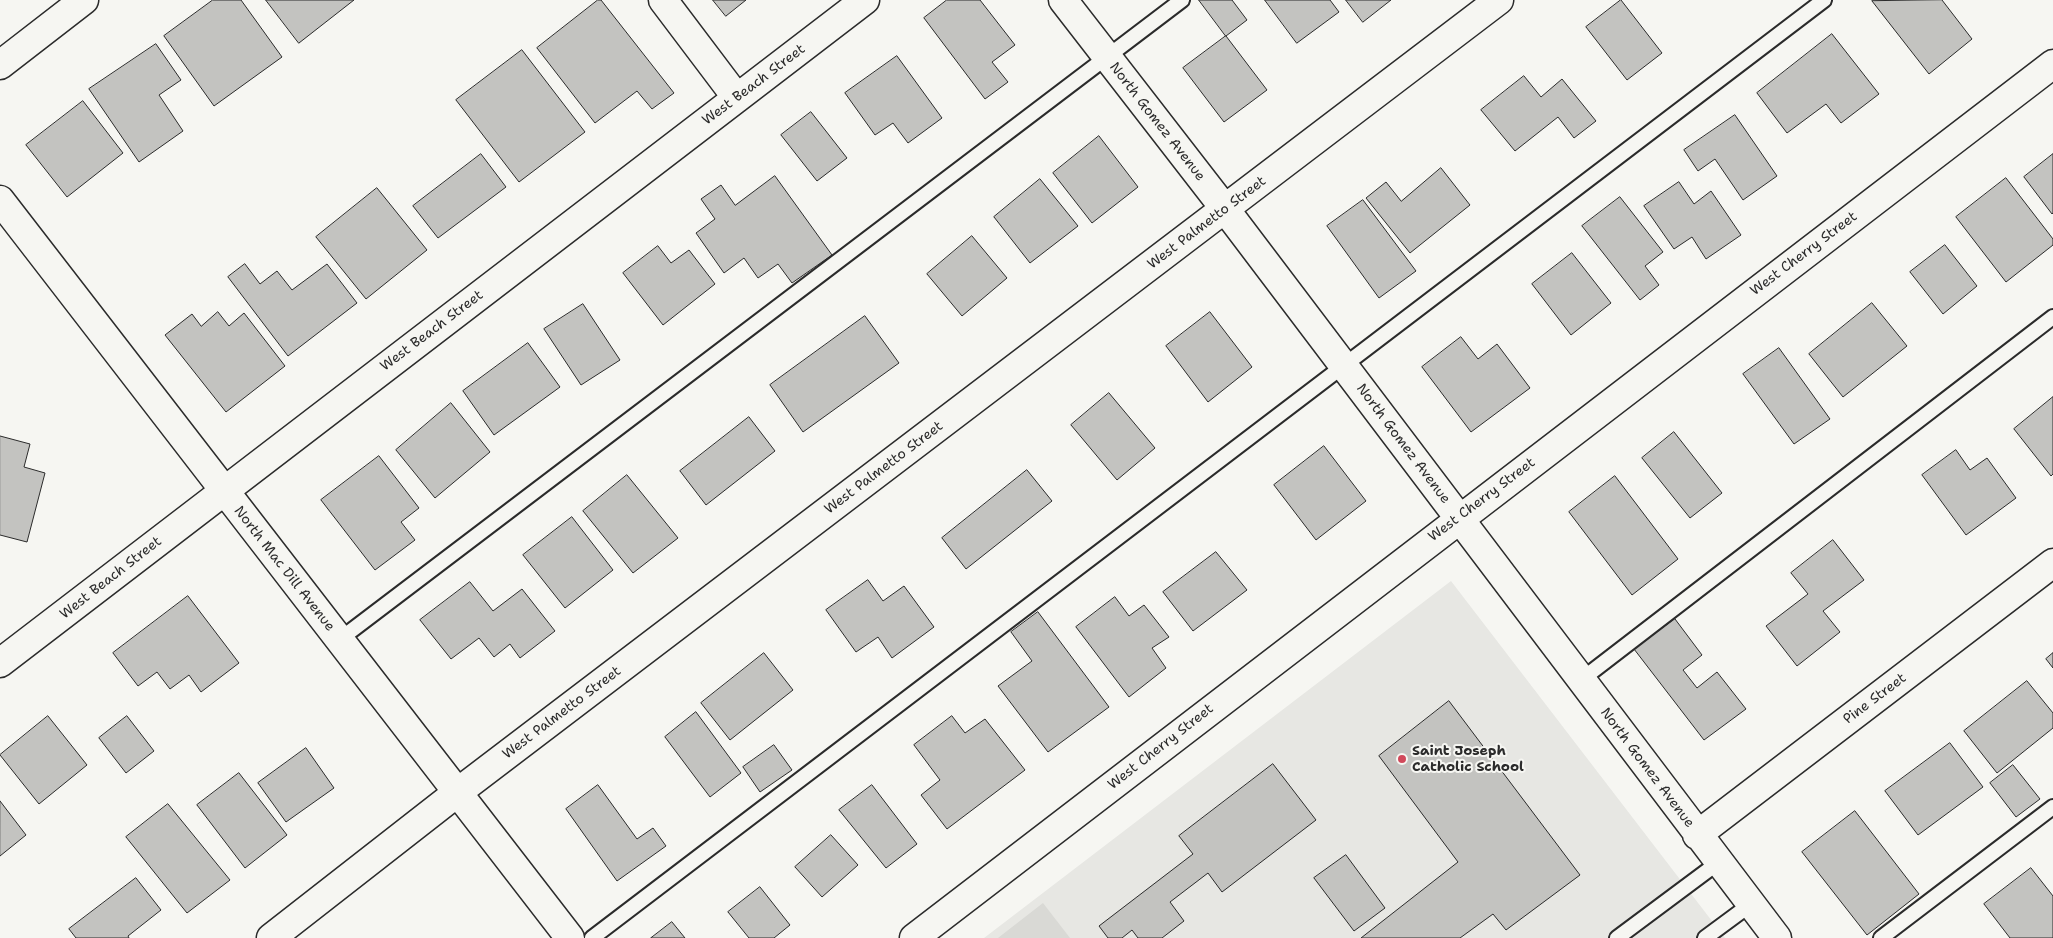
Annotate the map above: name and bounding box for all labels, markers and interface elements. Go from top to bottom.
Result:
street label: West Beach Street [699,41,809,129]
street label: North Gomez Avenue [1106,59,1208,185]
street label: West Palmetto Street [1144,173,1270,273]
street label: West Cherry Street [1747,208,1861,300]
street label: West Beach Street [377,287,487,375]
street label: North Gomez Avenue [1352,381,1454,507]
street label: West Palmetto Street [821,418,947,518]
street label: West Cherry Street [1425,454,1539,546]
street label: North Mac Dill Avenue [230,503,338,635]
street label: West Beach Street [57,533,165,623]
street label: West Palmetto Street [499,663,625,763]
street label: Pine Street [1840,670,1910,728]
street label: West Cherry Street [1105,701,1217,793]
street label: North Gomez Avenue [1596,705,1698,831]
place label: Saint Joseph Catholic School [1412,743,1524,776]
marker: Saint Joseph Catholic School [1396,753,1408,765]

